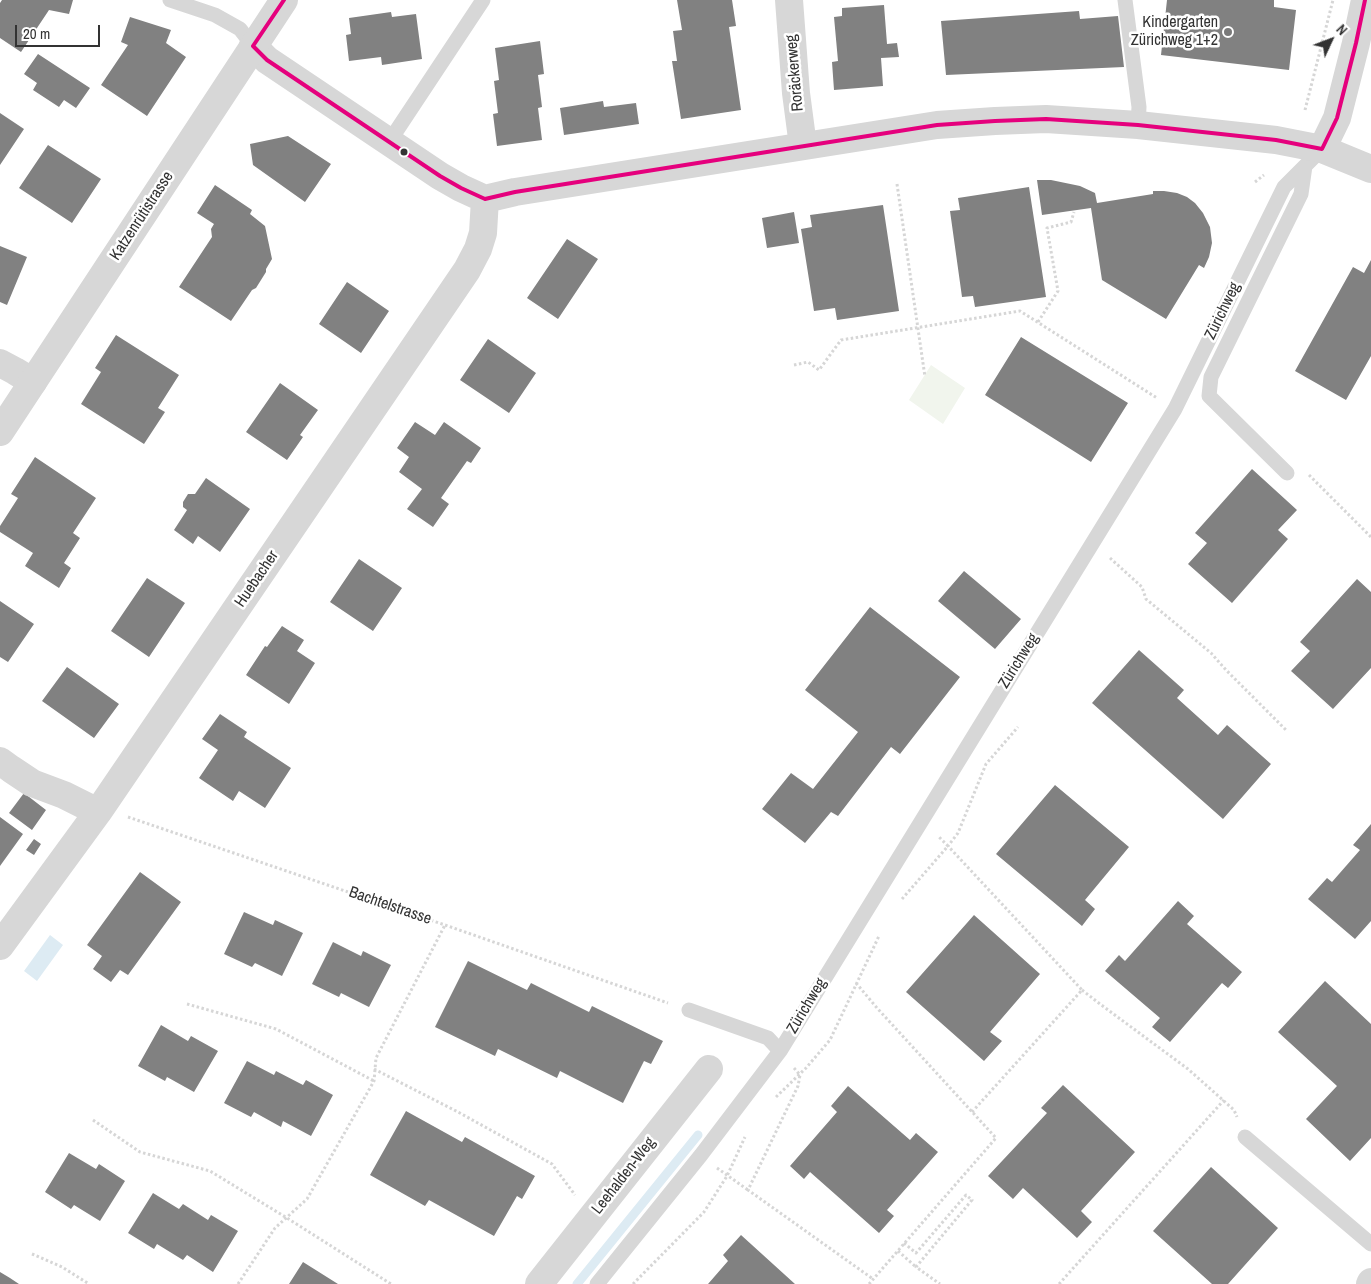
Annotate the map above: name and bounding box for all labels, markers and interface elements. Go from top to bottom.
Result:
place label: Kindergarten Zürichweg 1+2 [1131,13,1218,51]
scale bar [18,15,102,47]
north arrow [1306,15,1356,65]
text: N [1333,21,1351,39]
text: 20 m [23,23,50,44]
marker: Kindergarten Zürichweg 1+2 [1222,26,1234,38]
street label: Roräckerweg [782,34,808,112]
unlabelled marker [399,147,409,157]
street label: Katzenrütistrasse [106,168,178,264]
street label: Zürichweg [1201,279,1245,343]
street label: Huebacher [231,547,283,611]
street label: Zürichweg [995,630,1043,692]
street label: Bachtelstrasse [346,883,434,929]
street label: Zürichweg [783,975,831,1037]
street label: Leehalden-Weg [588,1134,660,1218]

